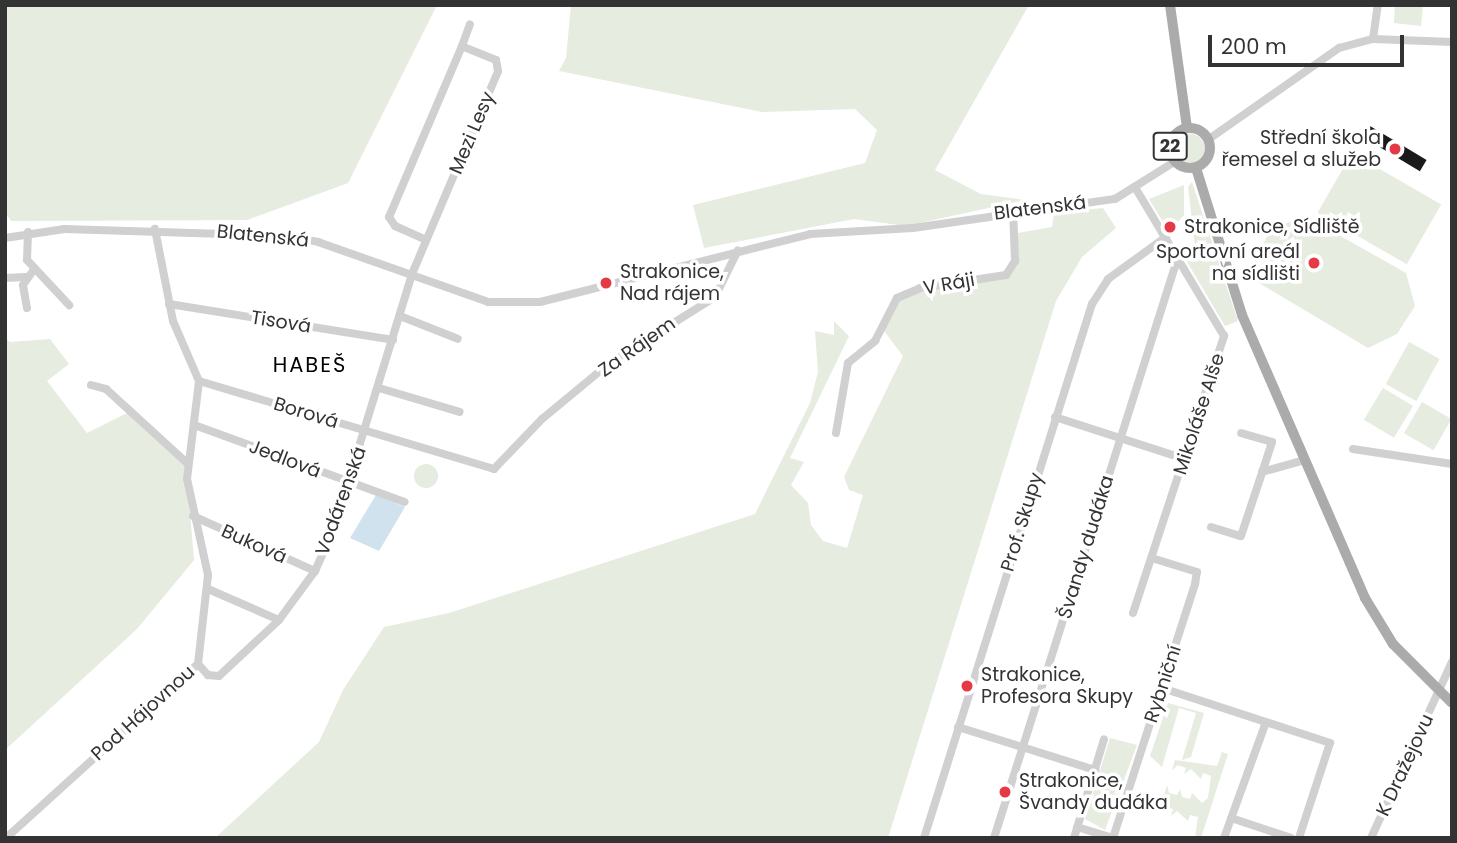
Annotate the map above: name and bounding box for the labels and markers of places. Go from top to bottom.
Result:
place label: Střední škola řemesel a služeb [1221,127,1381,171]
marker: Střední škola řemesel a služeb [1387,141,1403,157]
place label: Strakonice, Sídliště [1184,216,1360,238]
marker: Strakonice, Sídliště [1162,219,1178,235]
place label: Sportovní areál na sídlišti [1156,241,1300,285]
marker: Sportovní areál na sídlišti [1306,255,1322,271]
place label: Strakonice, Nad rájem [620,261,724,305]
marker: Strakonice, Nad rájem [598,275,614,291]
place label: Strakonice, Profesora Skupy [981,664,1133,708]
marker: Strakonice, Profesora Skupy [959,678,975,694]
place label: Strakonice, Švandy dudáka [1019,770,1168,814]
marker: Strakonice, Švandy dudáka [997,784,1013,800]

